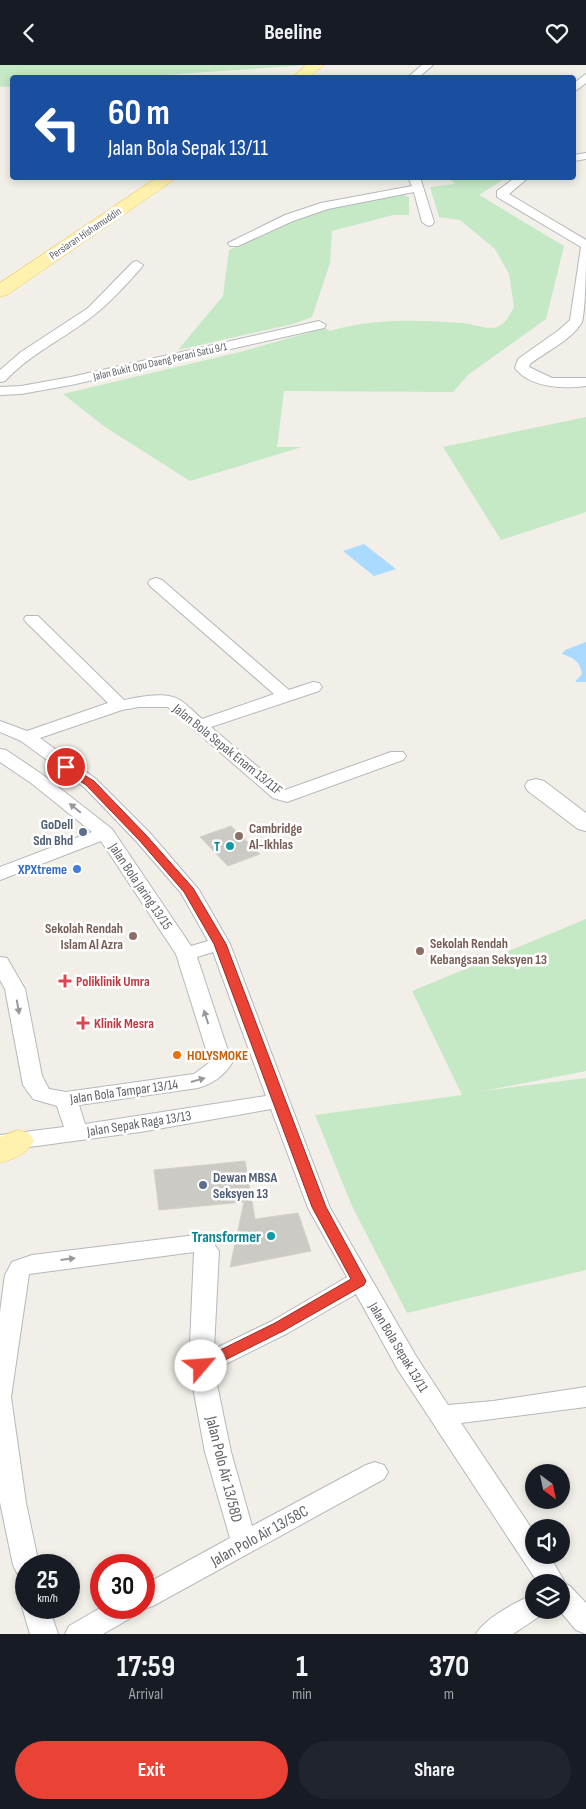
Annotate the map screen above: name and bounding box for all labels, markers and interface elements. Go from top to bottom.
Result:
icon: back [15,19,43,47]
text: Beeline [264,19,322,46]
icon: heart [543,19,571,47]
text: 60 m [108,92,170,135]
icon: left [25,95,90,160]
text: Jalan Bola Sepak 13/11 [108,135,268,162]
street label: Persiaran Hishamuddin [47,204,124,262]
street label: Jalan Bukit Opu Daeng Perani Satu 9/1 [91,340,228,383]
street label: Jalan Bola Sepak Enam 13/11F [169,699,286,799]
pin [45,746,87,788]
icon: arrive [52,753,80,781]
one-way arrow [69,803,82,814]
place label: GoDell Sdn Bhd [33,816,73,849]
place label: Cambridge Al-Ikhlas [248,820,302,853]
marker: GoDell Sdn Bhd [77,826,89,838]
marker: Cambridge Al-Ikhlas [233,830,245,842]
place label: T [214,838,220,855]
street label: Jalan Bola Jaring 13/15 [105,839,176,933]
marker: T [224,840,236,852]
place label: XPXtreme [17,861,67,878]
marker: XPXtreme [71,863,83,875]
place label: Sekolah Rendah Islam Al Azra [45,920,123,953]
marker: Sekolah Rendah Islam Al Azra [127,930,139,942]
place label: Sekolah Rendah Kebangsaan Seksyen 13 [430,935,547,968]
marker: Sekolah Rendah Kebangsaan Seksyen 13 [414,945,426,957]
place label: Poliklinik Umra [76,973,150,990]
marker: Poliklinik Umra [58,974,72,988]
one-way arrow [14,1000,22,1015]
one-way arrow [202,1009,209,1024]
place label: Klinik Mesra [94,1015,154,1032]
marker: Klinik Mesra [76,1016,90,1030]
place label: HOLYSMOKE [187,1047,248,1064]
marker: HOLYSMOKE [171,1049,183,1061]
street label: Jalan Bola Tampar 13/14 [68,1075,179,1108]
one-way arrow [191,1075,206,1083]
street label: Jalan Sepak Raga 13/13 [85,1107,192,1140]
place label: Dewan MBSA Seksyen 13 [213,1169,277,1202]
marker: Dewan MBSA Seksyen 13 [197,1179,209,1191]
place label: Transformer [191,1228,261,1247]
marker: Transformer [265,1230,277,1242]
one-way arrow [60,1255,76,1263]
street label: Jalan Bola Sepak 13/11 [365,1298,432,1395]
position arrow [174,1339,226,1391]
street label: Jalan Polo Air 13/58D [201,1413,246,1525]
north arrow [525,1464,570,1509]
map controls [525,1464,570,1619]
street label: Jalan Polo Air 13/58C [207,1502,312,1571]
button: sound [525,1519,570,1564]
speed limit sign: 30 [90,1554,155,1619]
text: 25 [37,1565,58,1596]
button: layers [525,1574,570,1619]
text: km/h [37,1591,58,1606]
text: 17:59 [117,1649,175,1685]
text: 1 [296,1649,308,1685]
text: 370 [429,1649,469,1685]
text: Arrival [129,1685,163,1704]
text: min [292,1685,312,1704]
text: m [444,1685,454,1704]
button: Exit [15,1741,288,1799]
button: Share [298,1741,571,1799]

